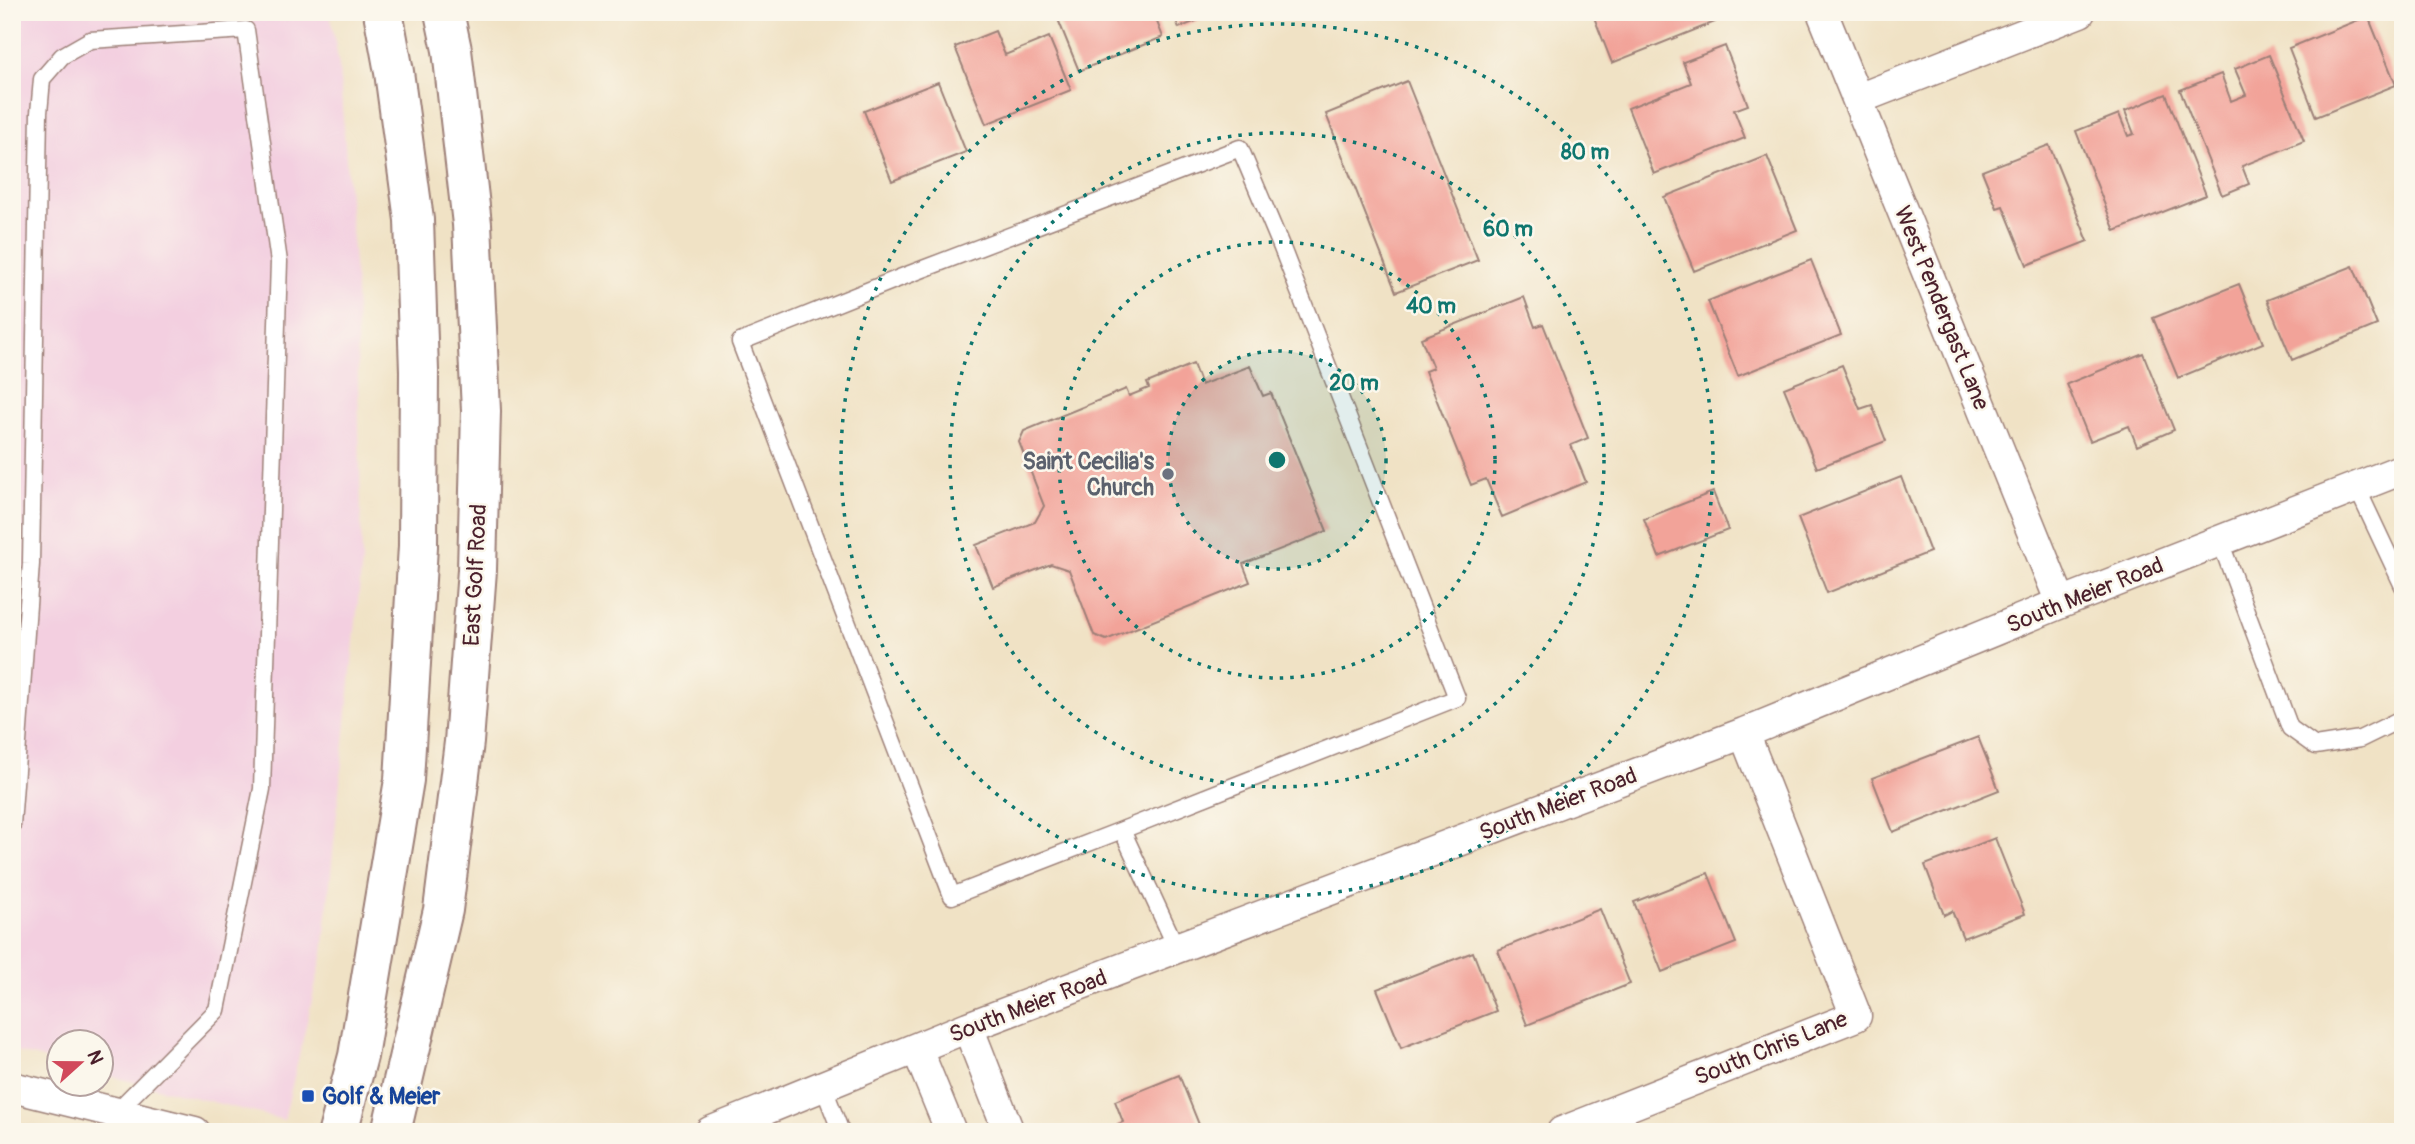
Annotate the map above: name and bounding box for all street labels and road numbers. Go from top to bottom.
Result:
street label: West Pendergast Lane [1888,202,1996,415]
street label: East Golf Road [457,503,493,647]
street label: South Meier Road [2002,550,2168,640]
street label: South Meier Road [1475,761,1641,847]
street label: South Meier Road [945,963,1111,1049]
street label: South Chris Lane [1690,1004,1852,1092]

